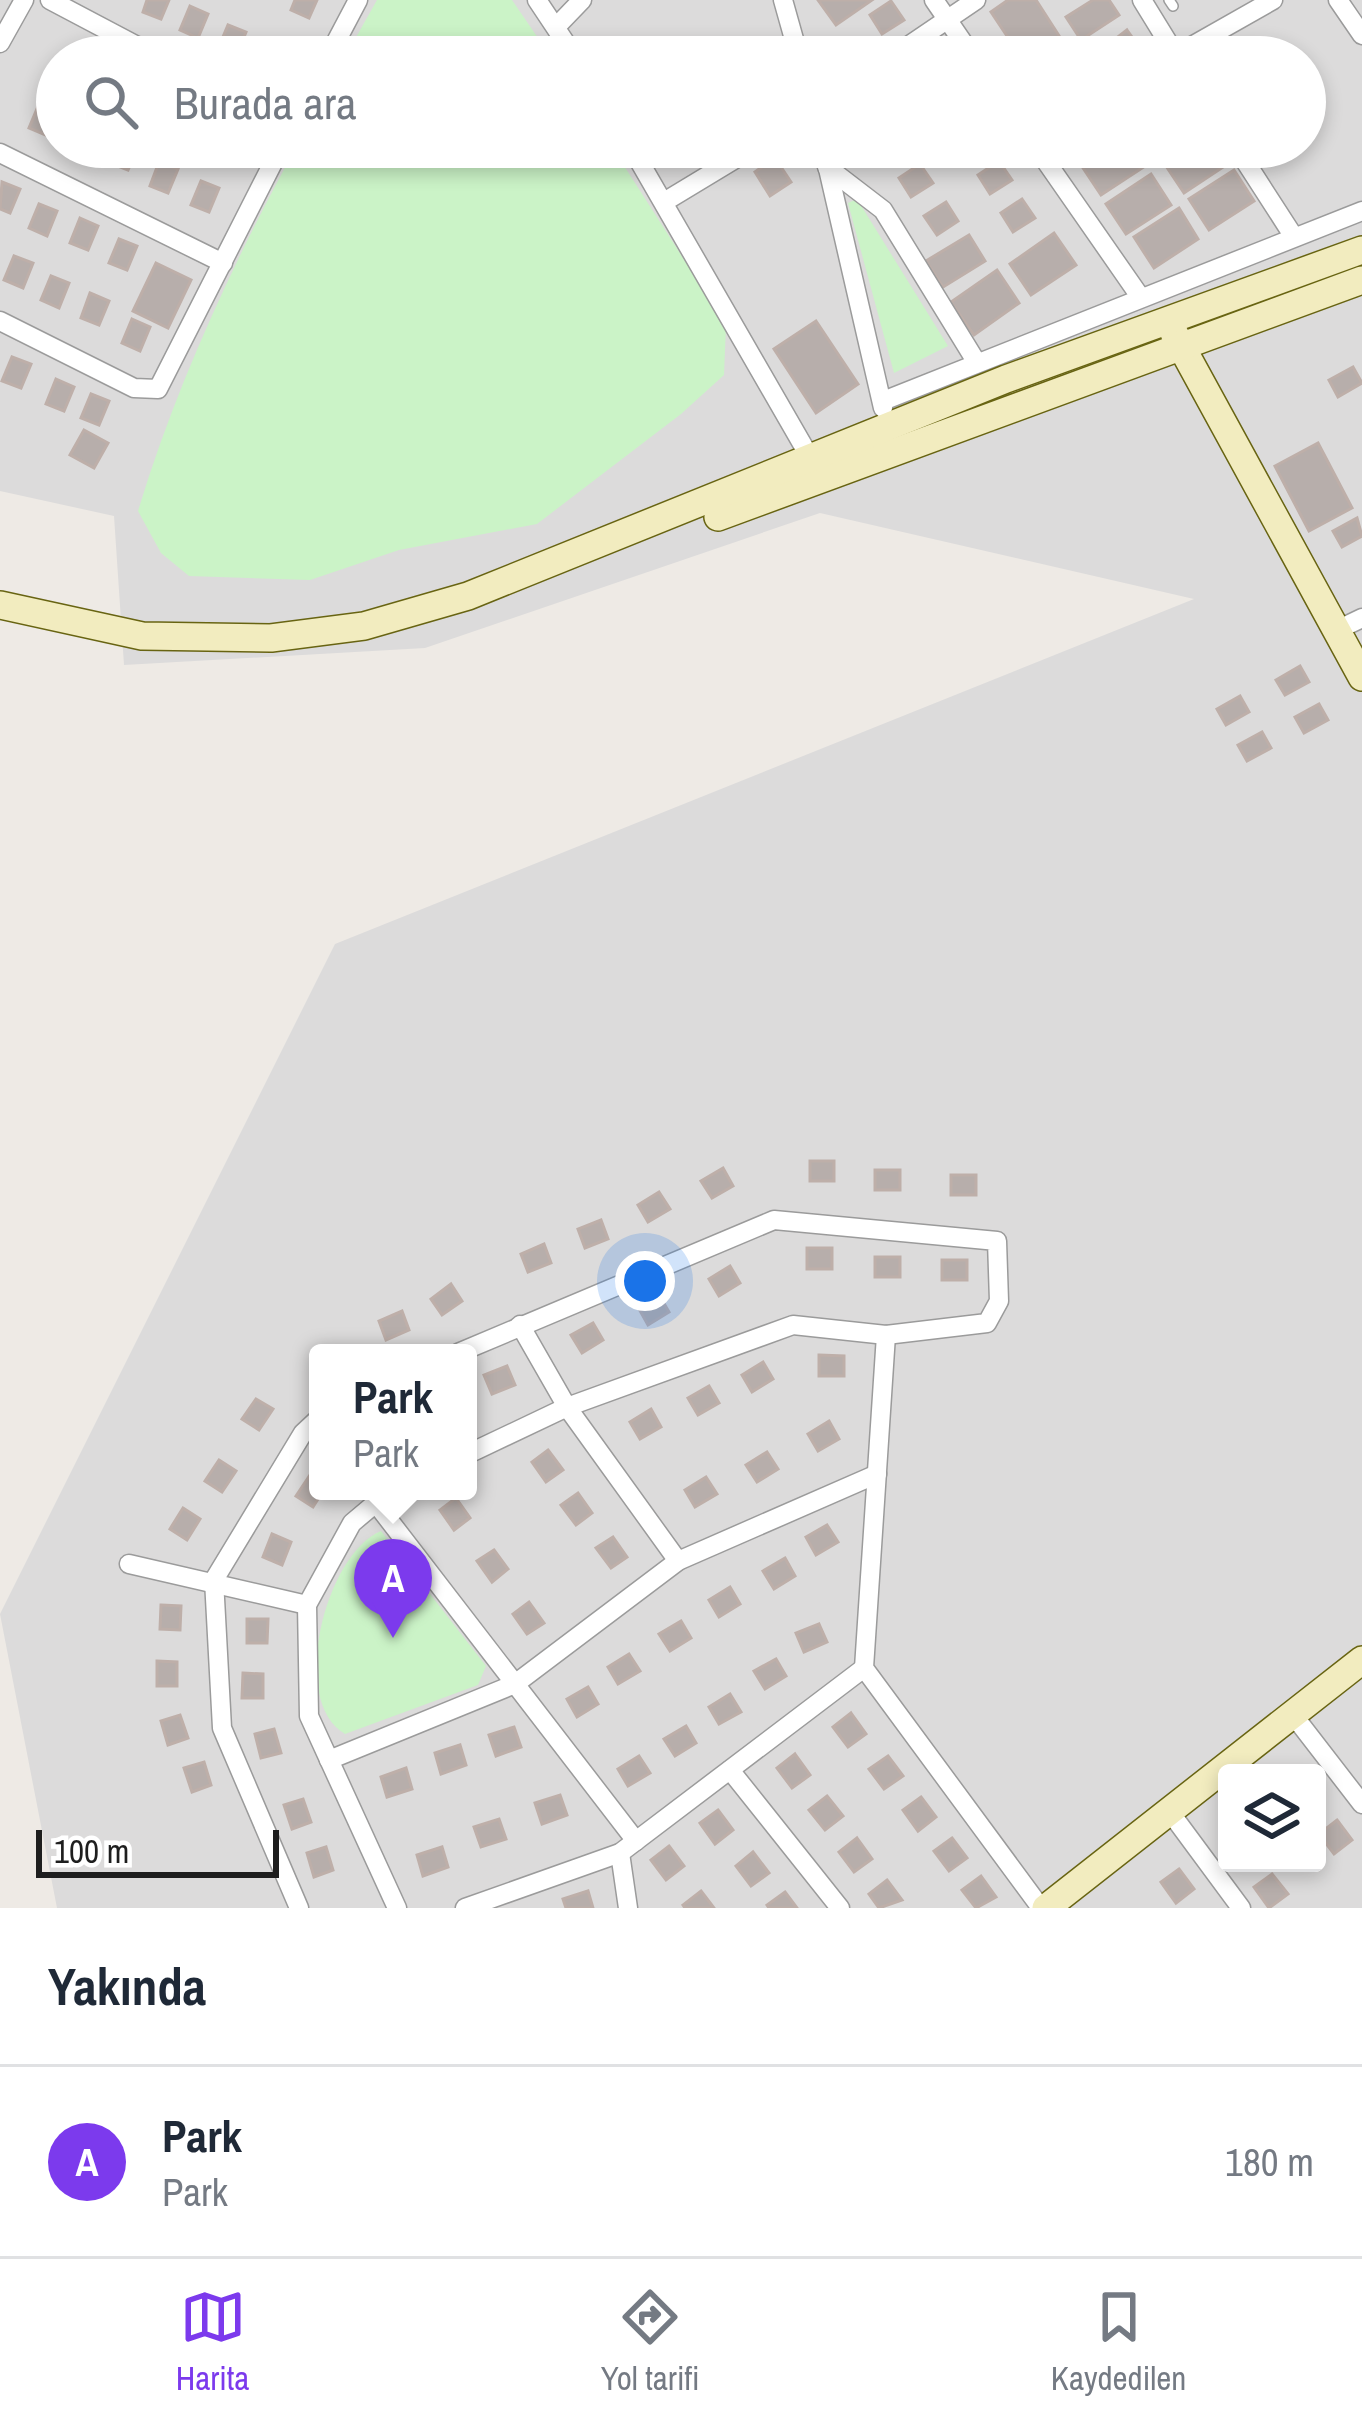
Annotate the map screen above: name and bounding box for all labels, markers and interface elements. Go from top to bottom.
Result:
search box [36,36,1326,168]
icon: search [78,69,144,135]
text: Burada ara [174,72,357,133]
your location [615,1251,675,1311]
popup [309,1344,477,1500]
text: Park [353,1366,433,1427]
text: Park [353,1427,419,1479]
pin: A [354,1539,432,1638]
map controls [1218,1764,1326,1872]
button: layers [1218,1764,1326,1872]
scale bar [36,1824,279,1877]
text: 100 m [54,1829,129,1873]
text: Yakında [48,1952,206,2021]
text: Park [162,2105,242,2166]
text: A [75,2136,99,2188]
text: 180 m [1225,2136,1314,2188]
text: Park [162,2166,228,2218]
tab: Harita [176,2284,249,2400]
tab: Yol tarifi [601,2284,699,2400]
tab: Kaydedilen [1051,2284,1186,2400]

